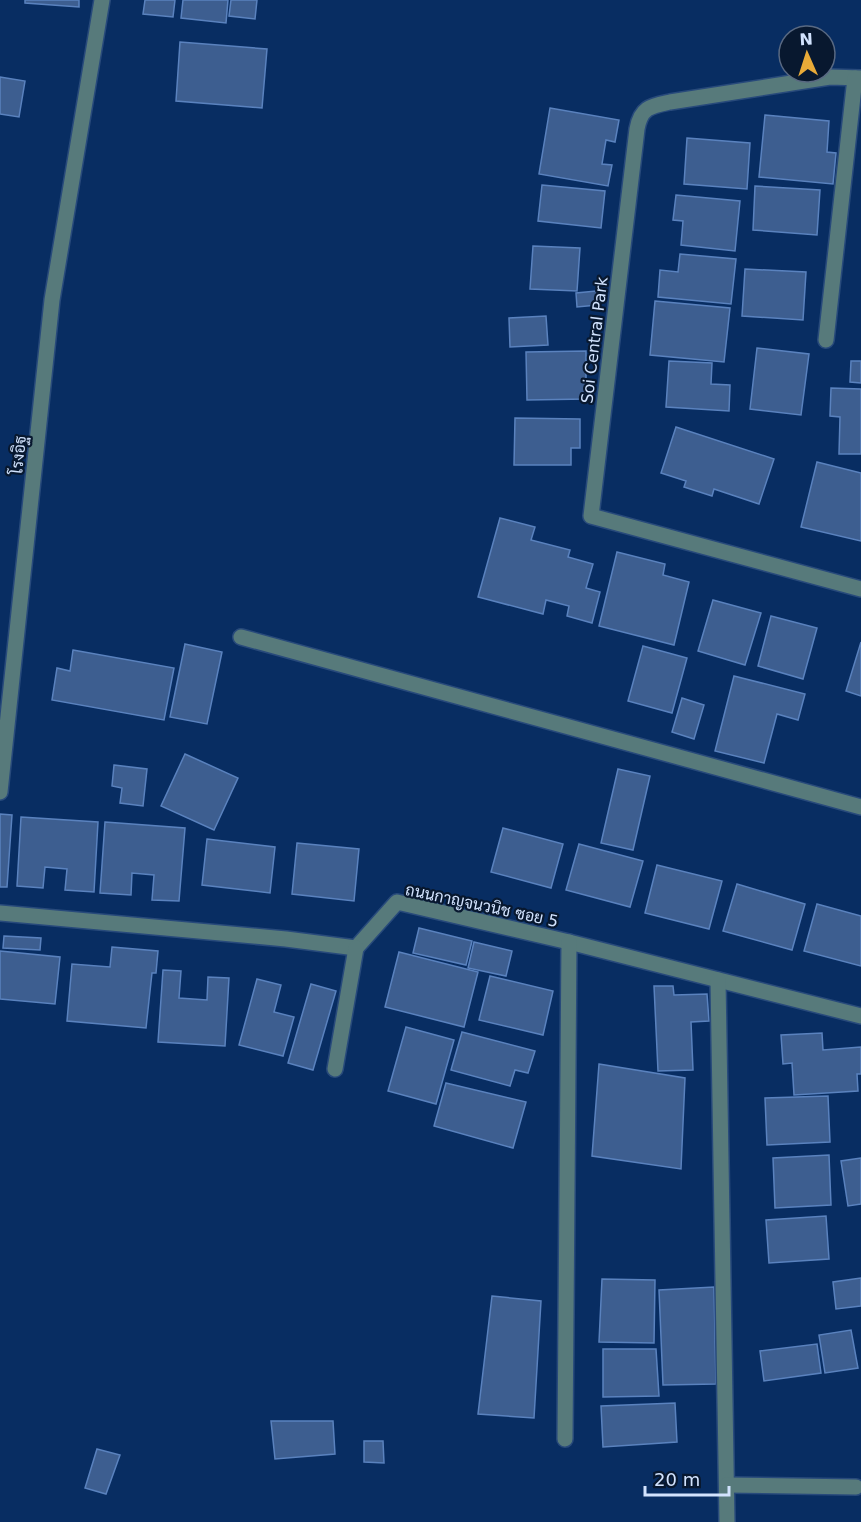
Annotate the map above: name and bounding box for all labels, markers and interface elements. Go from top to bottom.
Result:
north arrow [777,24,837,84]
text: N [799,30,813,49]
street label: Soi Central Park [577,275,612,404]
street label: โรงอิฐ [5,434,31,477]
street label: ถนนกาญจนวนิช ซอย 5 [404,880,560,931]
scale bar [645,1459,729,1497]
text: 20 m [654,1469,700,1490]

